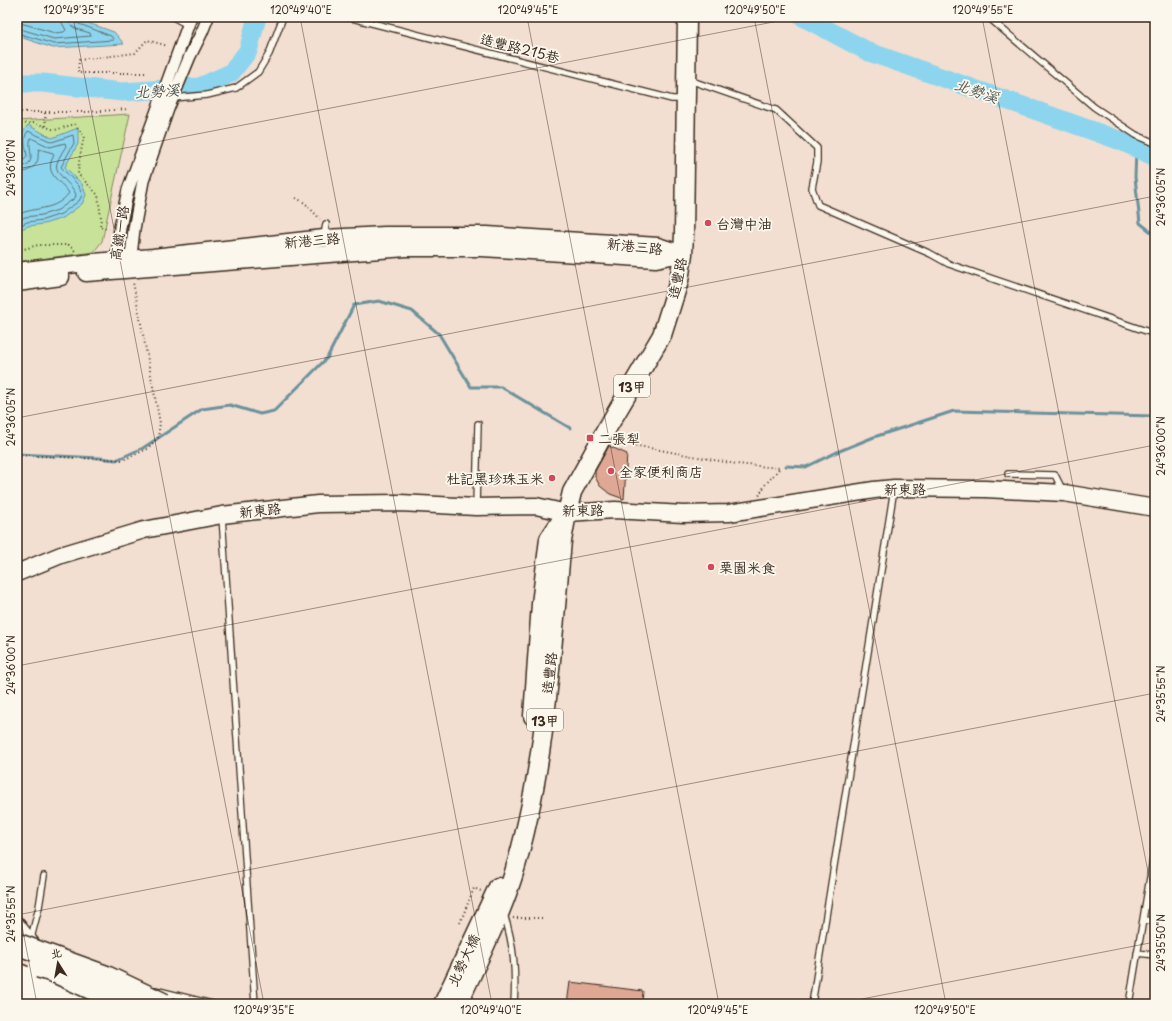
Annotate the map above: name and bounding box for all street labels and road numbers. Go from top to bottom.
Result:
street label: 造豐路215巷 [478,28,563,68]
street label: 高鐵一路 [104,204,134,262]
street label: 新港三路 [283,227,341,253]
street label: 新港三路 [606,233,664,259]
street label: 造豐路 [662,255,692,301]
road number: 13甲 [614,375,650,397]
street label: 新東路 [884,478,926,500]
street label: 新東路 [238,497,282,523]
street label: 新東路 [562,499,604,521]
street label: 造豐路 [536,651,562,695]
road number: 13甲 [527,709,563,731]
street label: 北勢大橋 [442,930,484,990]

